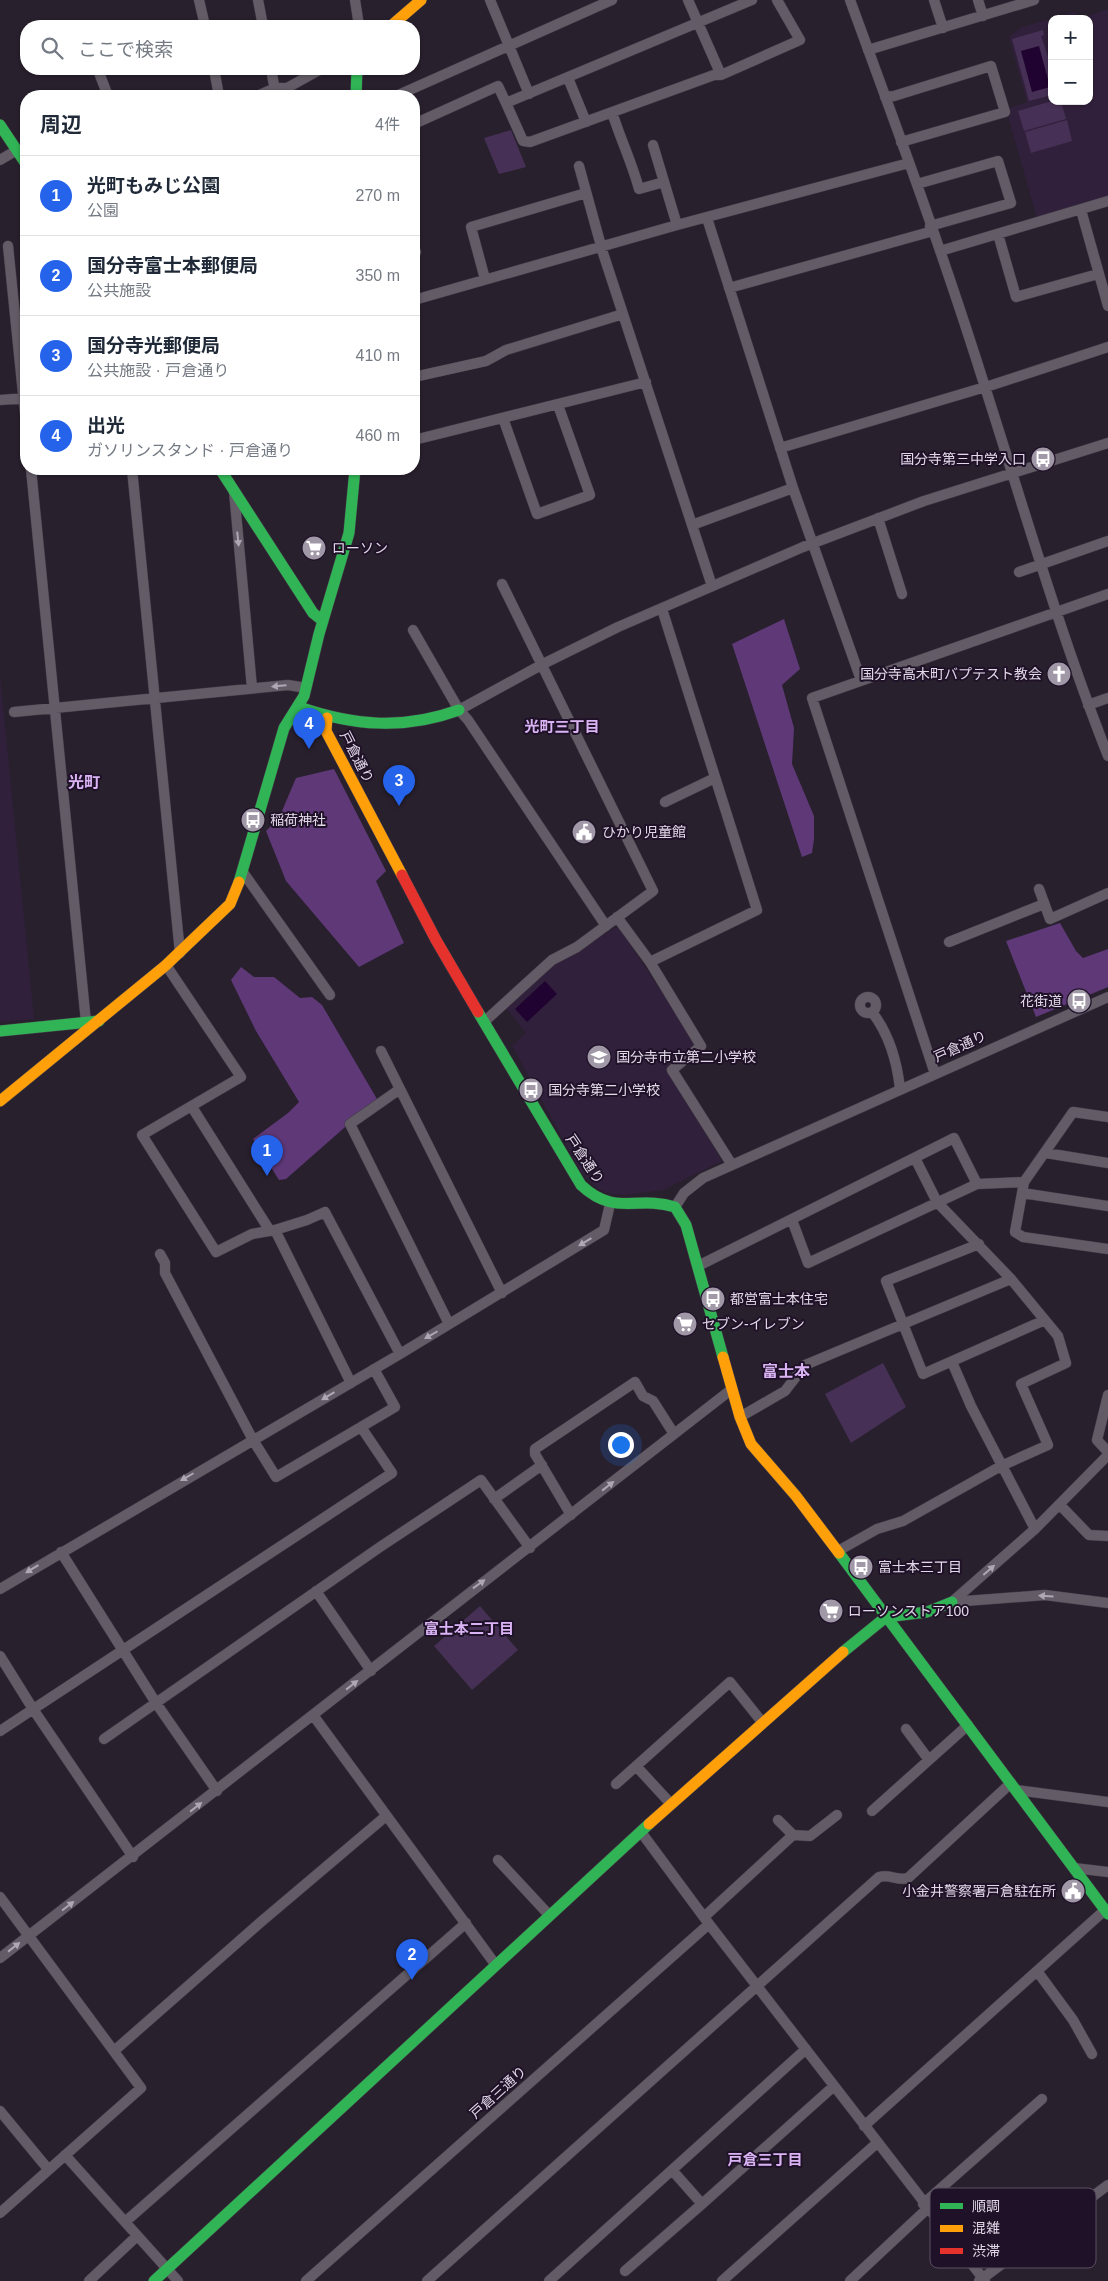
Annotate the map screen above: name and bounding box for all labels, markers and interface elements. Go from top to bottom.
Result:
map controls [1048,15,1093,105]
button: + [1048,15,1093,60]
search box [20,20,420,75]
icon: search [38,34,66,62]
text: ここで検索 [78,39,173,60]
button: − [1048,60,1093,105]
text: 周辺 [40,113,82,136]
text: 4件 [375,116,400,133]
text: 光町もみじ公園 [87,175,220,196]
text: 1 [52,187,60,204]
text: 270 m [356,187,400,204]
text: 公園 [87,202,119,219]
text: 国分寺富士本郵便局 [87,255,258,276]
text: 2 [52,267,60,284]
text: 350 m [356,267,400,284]
text: 公共施設 [87,282,151,299]
text: 国分寺光郵便局 [87,335,220,356]
text: 3 [52,347,60,364]
text: 410 m [356,347,400,364]
text: 公共施設 · 戸倉通り [87,362,229,379]
text: 出光 [87,415,125,436]
text: 4 [52,427,60,444]
text: 460 m [356,427,400,444]
text: ガソリンスタンド · 戸倉通り [87,442,293,459]
bus stop icon: 国分寺第三中学入口 [1030,446,1056,472]
place label: 国分寺第三中学入口 [900,451,1026,467]
one-way arrow [234,531,242,547]
supermarket icon: ローソン [301,535,327,561]
place label: ローソン [332,540,388,556]
church icon: 国分寺高木町バプテスト教会 [1046,661,1072,687]
place label: 国分寺高木町バプテスト教会 [860,666,1042,682]
one-way arrow [271,682,287,690]
pin: 4 [293,708,325,749]
district label: 光町三丁目 [524,718,600,735]
street label: 戸倉通り [337,728,377,786]
pin: 3 [383,765,415,806]
district label: 光町 [68,774,100,791]
bus stop icon: 稲荷神社 [240,807,266,833]
place label: 稲荷神社 [270,812,326,828]
public building icon: ひかり児童館 [571,819,597,845]
place label: ひかり児童館 [602,824,686,840]
bus stop icon: 花街道 [1066,988,1092,1014]
place label: 花街道 [1020,993,1062,1009]
street label: 戸倉通り [931,1027,989,1065]
school or university icon: 国分寺市立第二小学校 [586,1044,612,1070]
place label: 国分寺市立第二小学校 [616,1049,756,1065]
bus stop icon: 国分寺第二小学校 [518,1077,544,1103]
place label: 国分寺第二小学校 [548,1082,660,1098]
street label: 戸倉通り [563,1131,607,1187]
pin: 1 [251,1135,283,1176]
one-way arrow [579,1237,592,1246]
bus stop icon: 都営富士本住宅 [700,1286,726,1312]
place label: 都営富士本住宅 [730,1291,828,1307]
supermarket icon: セブン-イレブン [672,1311,698,1337]
place label: セブン-イレブン [702,1316,805,1332]
one-way arrow [425,1330,438,1339]
district label: 富士本 [762,1363,810,1380]
one-way arrow [321,1392,334,1401]
your location [608,1432,634,1458]
one-way arrow [180,1473,193,1482]
one-way arrow [602,1480,615,1491]
bus stop icon: 富士本三丁目 [848,1554,874,1580]
place label: 富士本三丁目 [878,1559,962,1575]
one-way arrow [982,1564,994,1576]
one-way arrow [26,1565,39,1574]
one-way arrow [472,1579,485,1590]
one-way arrow [1038,1592,1054,1600]
supermarket icon: ローソンストア100 [818,1598,844,1624]
place label: ローソンストア100 [848,1603,969,1619]
district label: 富士本二丁目 [424,1620,514,1637]
one-way arrow [345,1680,358,1691]
one-way arrow [189,1802,202,1813]
public building icon: 小金井警察署戸倉駐在所 [1060,1878,1086,1904]
place label: 小金井警察署戸倉駐在所 [902,1883,1056,1899]
one-way arrow [61,1901,74,1912]
pin: 2 [396,1939,428,1980]
one-way arrow [7,1942,21,1952]
street label: 戸倉三通り [467,2063,529,2121]
district label: 戸倉三丁目 [727,2151,803,2168]
legend [930,2188,1096,2268]
text: 順調 [972,2198,1000,2214]
text: 混雑 [972,2220,1000,2236]
text: 渋滞 [972,2243,1000,2259]

